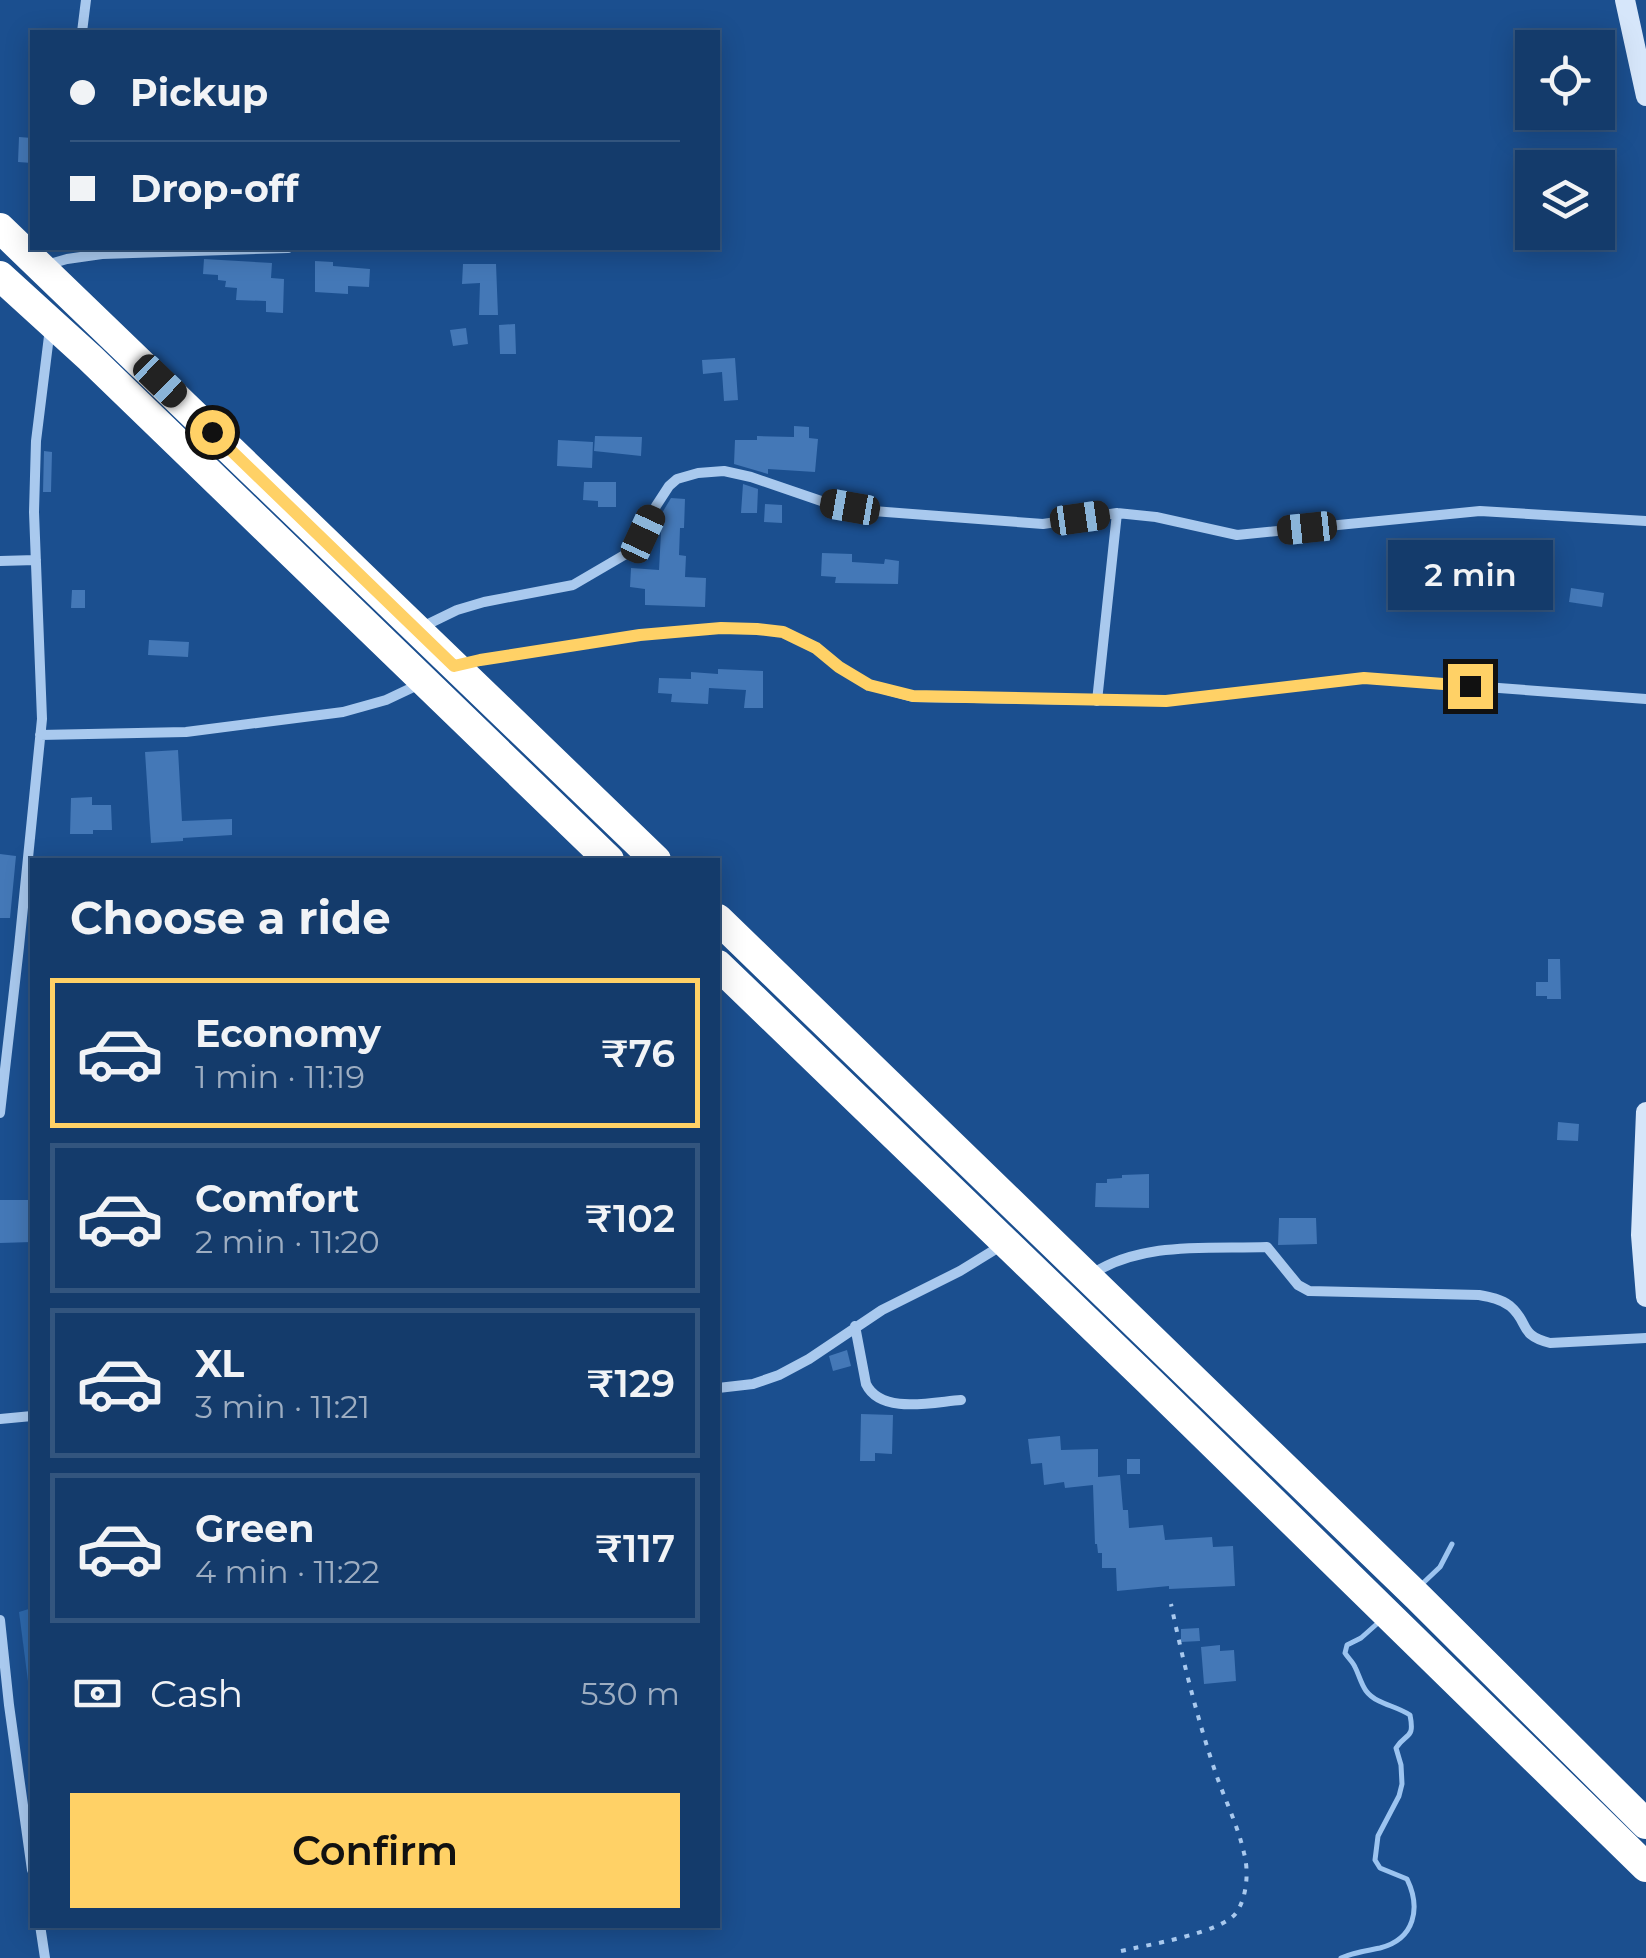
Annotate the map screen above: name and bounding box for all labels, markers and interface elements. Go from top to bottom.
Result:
map controls [1515,30,1615,250]
button: locate [1515,30,1615,130]
text: Pickup [130,69,268,116]
button: layers [1515,150,1615,250]
text: Drop-off [130,165,299,212]
car [128,349,192,413]
route start [190,410,235,455]
car [818,487,882,527]
car [1048,499,1112,537]
car [617,500,669,568]
car [1276,510,1338,546]
callout: 2 min [1388,541,1552,611]
text: 2 min [1424,555,1517,594]
route end [1448,664,1493,709]
text: Choose a ride [70,890,391,945]
icon: car [75,1008,165,1098]
text: Economy [195,1010,381,1057]
text: ₹76 [601,1030,675,1077]
text: 1 min · 11:19 [195,1057,365,1096]
icon: car [75,1173,165,1263]
text: Comfort [195,1175,359,1222]
text: ₹102 [585,1195,675,1242]
text: 2 min · 11:20 [195,1222,380,1261]
icon: car [75,1338,165,1428]
text: XL [195,1340,244,1387]
text: ₹129 [587,1360,675,1407]
text: 3 min · 11:21 [195,1387,370,1426]
icon: car [75,1503,165,1593]
text: Green [195,1505,315,1552]
text: ₹117 [595,1525,675,1572]
text: 4 min · 11:22 [195,1552,380,1591]
icon: cash [70,1666,125,1721]
text: Cash [150,1670,243,1717]
text: 530 m [580,1674,680,1713]
button: Confirm [70,1793,680,1908]

